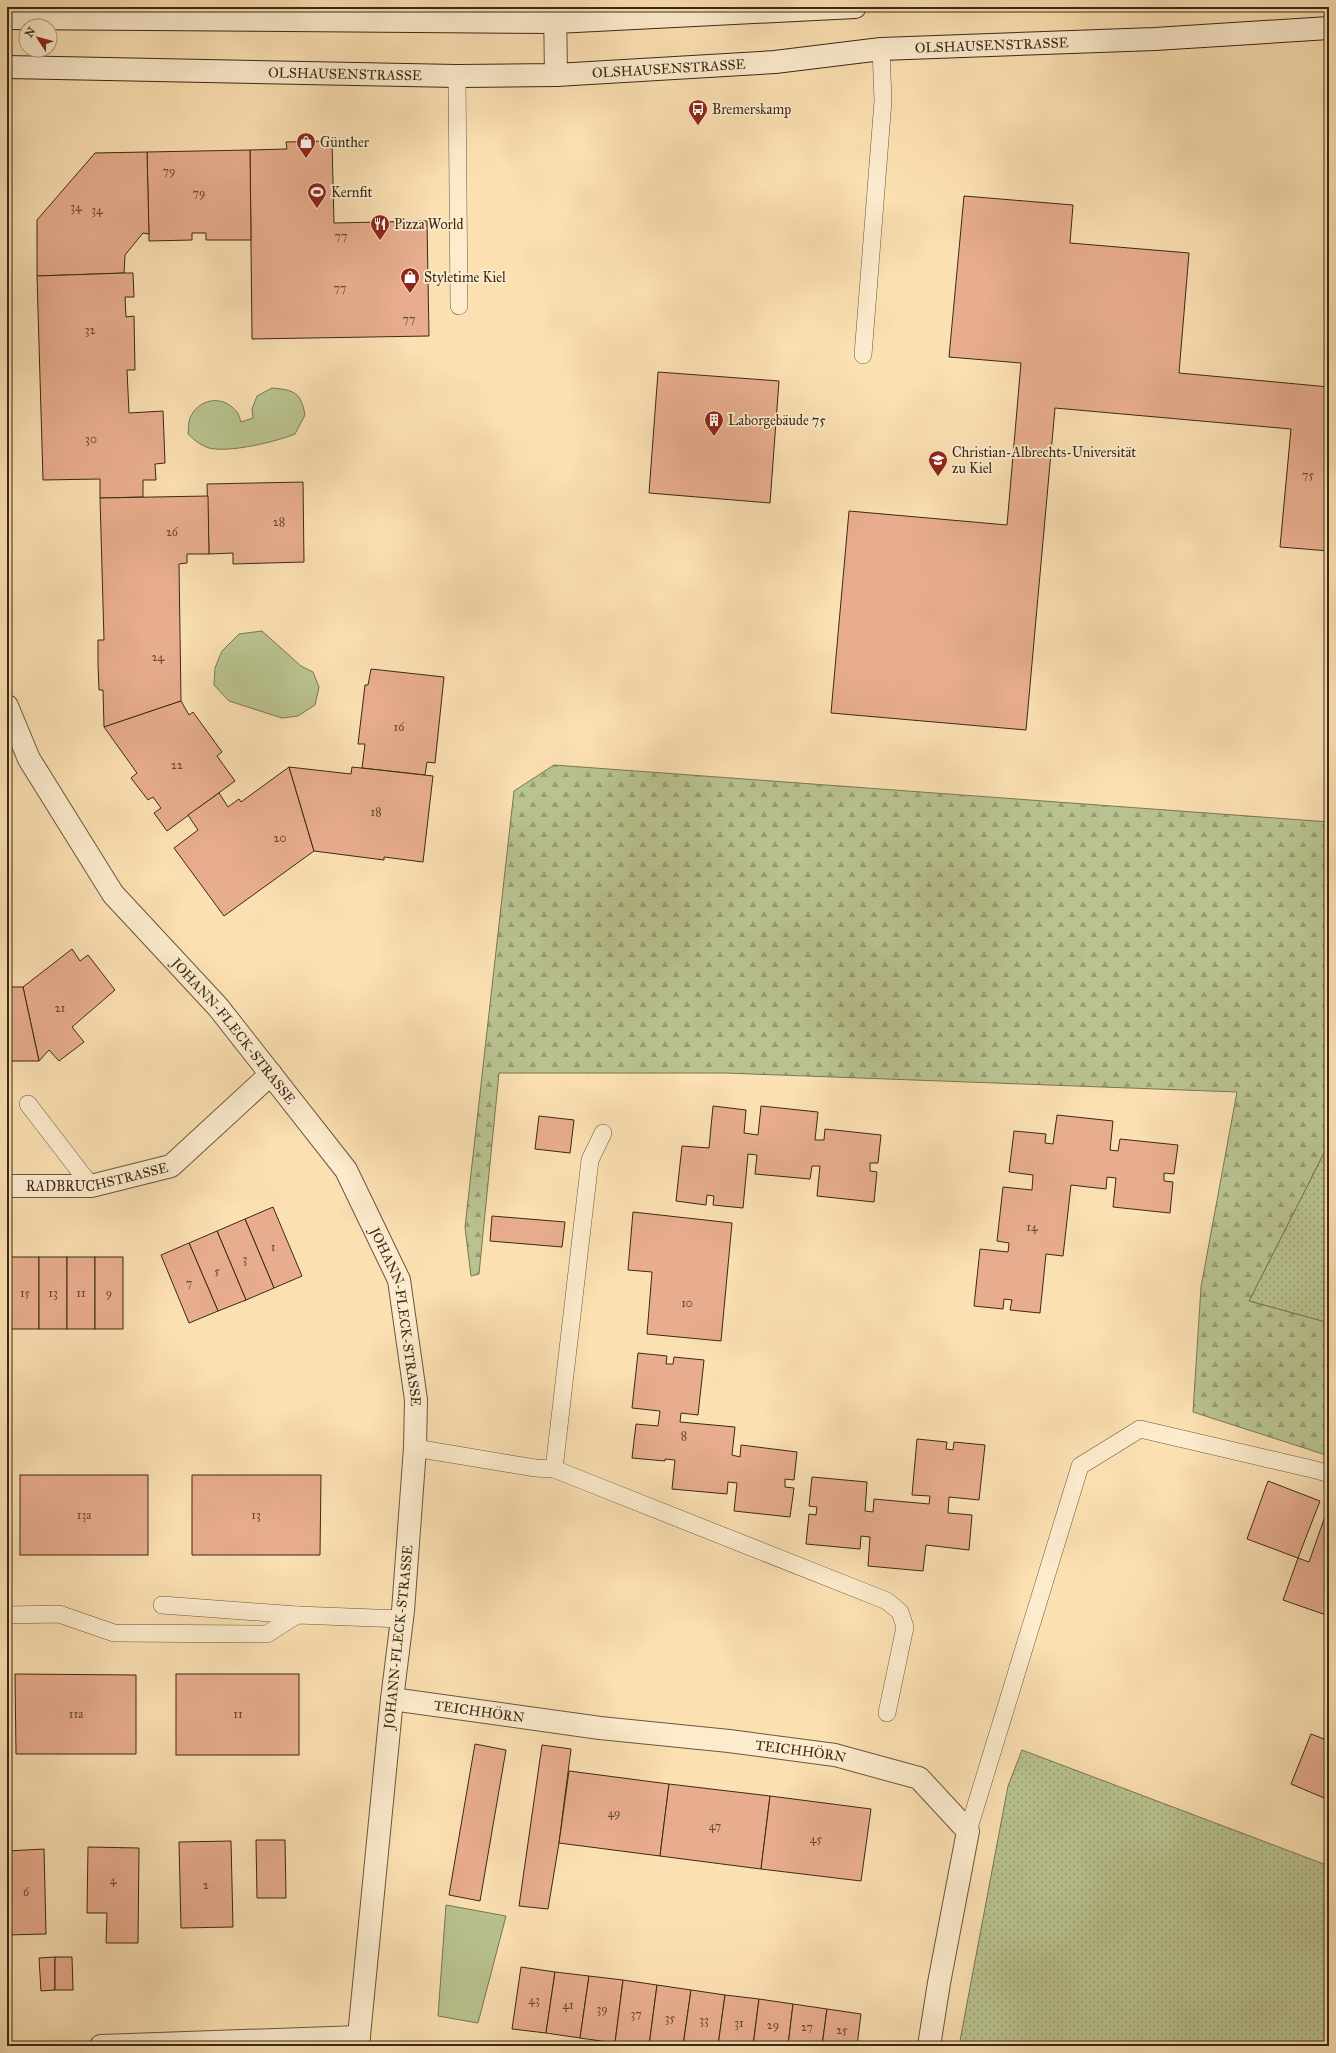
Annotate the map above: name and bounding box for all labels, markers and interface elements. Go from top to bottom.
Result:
north arrow [18,18,58,58]
text: N [22,24,39,40]
street label: OLSHAUSENSTRASSE [914,34,1069,57]
street label: OLSHAUSENSTRASSE [591,56,746,82]
street label: OLSHAUSENSTRASSE [268,64,422,84]
bus stop icon: Bremerskamp [687,98,709,126]
place label: Bremerskamp [712,101,791,118]
shop icon: Günther [295,131,317,159]
place label: Günther [320,134,370,151]
house number: 79 [163,164,175,178]
sports icon: Kernfit [306,181,328,209]
place label: Kernfit [331,184,373,201]
house number: 79 [193,186,205,200]
house number: 34 [70,200,82,214]
house number: 34 [91,203,103,217]
restaurant icon: Pizza World [369,213,391,241]
place label: Pizza World [394,216,464,233]
house number: 77 [335,229,347,243]
shop icon: Styletime Kiel [399,266,421,294]
place label: Styletime Kiel [424,269,506,286]
house number: 77 [334,281,346,295]
house number: 77 [403,312,415,326]
house number: 32 [85,323,95,337]
building icon: Laborgebäude 75 [703,409,725,437]
place label: Laborgebäude 75 [728,412,826,429]
house number: 30 [85,432,97,446]
place label: Christian-Albrechts-Universität zu Kiel [952,444,1136,477]
school or university icon: Christian-Albrechts-Universität zu Kiel [927,449,949,477]
house number: 75 [1302,468,1314,482]
house number: 28 [273,515,285,529]
house number: 26 [166,525,179,539]
house number: 24 [152,650,165,664]
house number: 16 [394,720,405,734]
house number: 22 [171,758,183,772]
house number: 18 [370,805,382,819]
house number: 20 [274,831,286,845]
street label: JOHANN-FLECK-STRASSE [166,953,299,1108]
house number: 21 [55,1001,66,1015]
street label: RADBRUCHSTRASSE [26,1159,170,1195]
house number: 14 [1026,1220,1038,1234]
street label: JOHANN-FLECK-STRASSE [364,1223,424,1406]
house number: 1 [271,1240,276,1254]
house number: 3 [243,1252,248,1266]
house number: 5 [214,1264,220,1278]
house number: 7 [186,1276,192,1290]
house number: 15 [20,1286,31,1300]
house number: 13 [48,1286,58,1300]
house number: 11 [76,1286,86,1300]
house number: 9 [106,1286,112,1300]
house number: 10 [681,1296,693,1310]
house number: 8 [681,1429,687,1443]
house number: 13a [77,1508,92,1522]
house number: 13 [251,1508,261,1522]
street label: JOHANN-FLECK-STRASSE [380,1544,418,1732]
street label: TEICHHÖRN [433,1697,526,1726]
house number: 11a [69,1707,84,1721]
house number: 11 [233,1707,243,1721]
street label: TEICHHÖRN [754,1737,848,1767]
house number: 49 [607,1806,621,1820]
house number: 47 [709,1819,721,1833]
house number: 45 [810,1832,823,1846]
house number: 4 [110,1873,117,1887]
house number: 2 [203,1878,209,1892]
house number: 6 [23,1885,30,1899]
house number: 43 [528,1993,540,2007]
house number: 41 [562,1998,574,2012]
house number: 39 [596,2002,608,2016]
house number: 37 [630,2007,642,2021]
house number: 35 [665,2011,676,2025]
house number: 33 [699,2013,709,2027]
house number: 31 [734,2016,744,2030]
house number: 29 [767,2018,779,2032]
house number: 27 [801,2020,813,2034]
house number: 25 [836,2023,848,2037]

